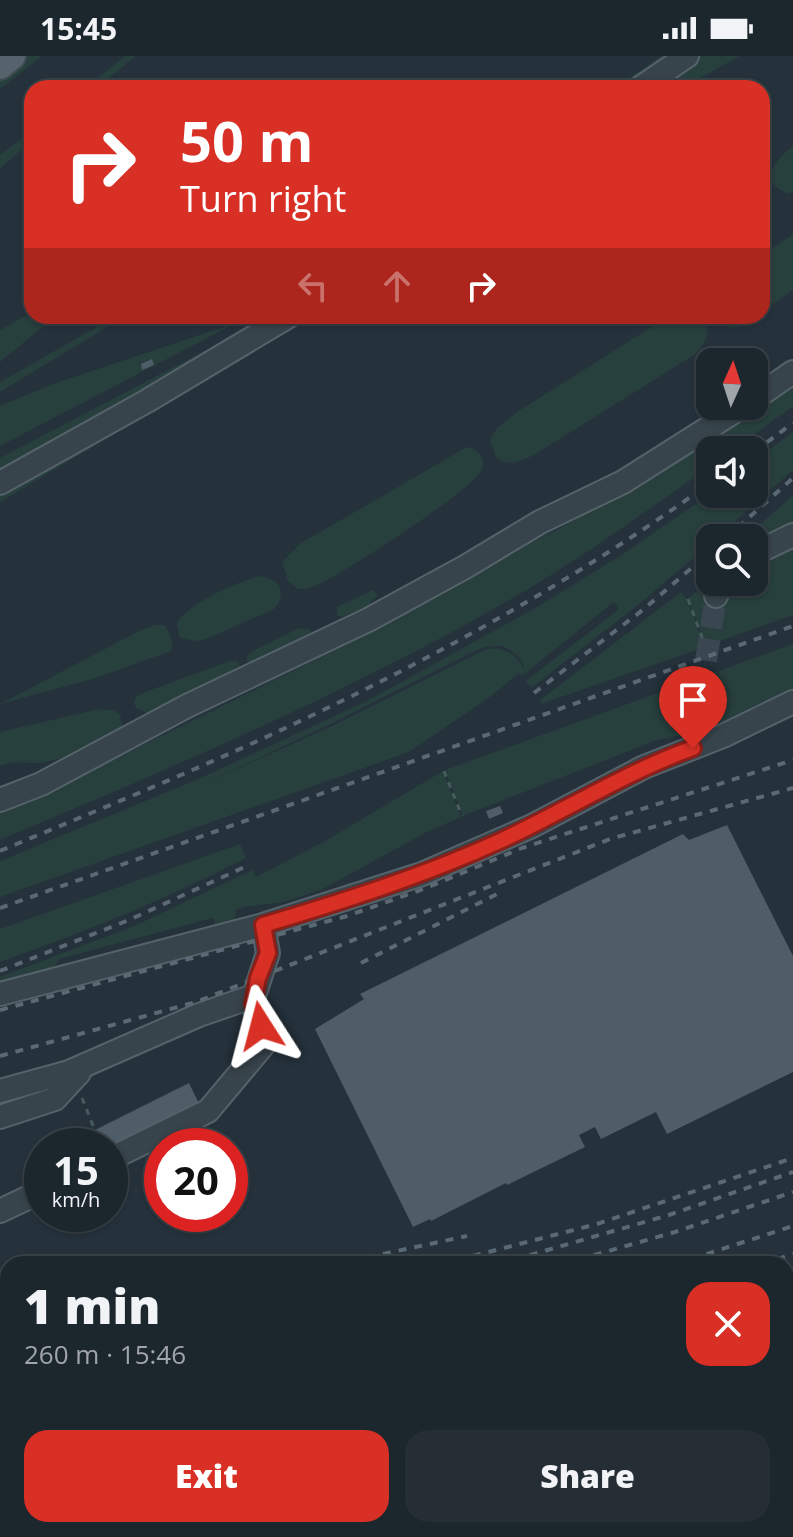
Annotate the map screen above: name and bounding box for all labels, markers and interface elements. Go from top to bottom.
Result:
text: 15:45 [40,8,117,49]
text: 50 m [180,102,314,178]
icon: right [48,112,152,216]
text: Turn right [180,174,346,223]
icon: left [291,264,335,308]
icon: ahead [375,264,419,308]
icon: right [459,264,503,308]
north arrow [696,348,768,420]
map controls [696,348,768,596]
button: sound [696,436,768,508]
button: search [696,524,768,596]
pin [659,666,727,748]
icon: arrive [671,678,715,722]
position arrow [219,984,303,1068]
speed limit sign: 20 [144,1128,248,1232]
text: 15 [53,1142,99,1197]
text: km/h [52,1186,100,1213]
text: 1 min [24,1273,160,1338]
button: close [686,1282,770,1366]
text: 260 m · 15:46 [24,1336,186,1372]
button: Exit [24,1430,389,1522]
button: Share [405,1430,770,1522]

